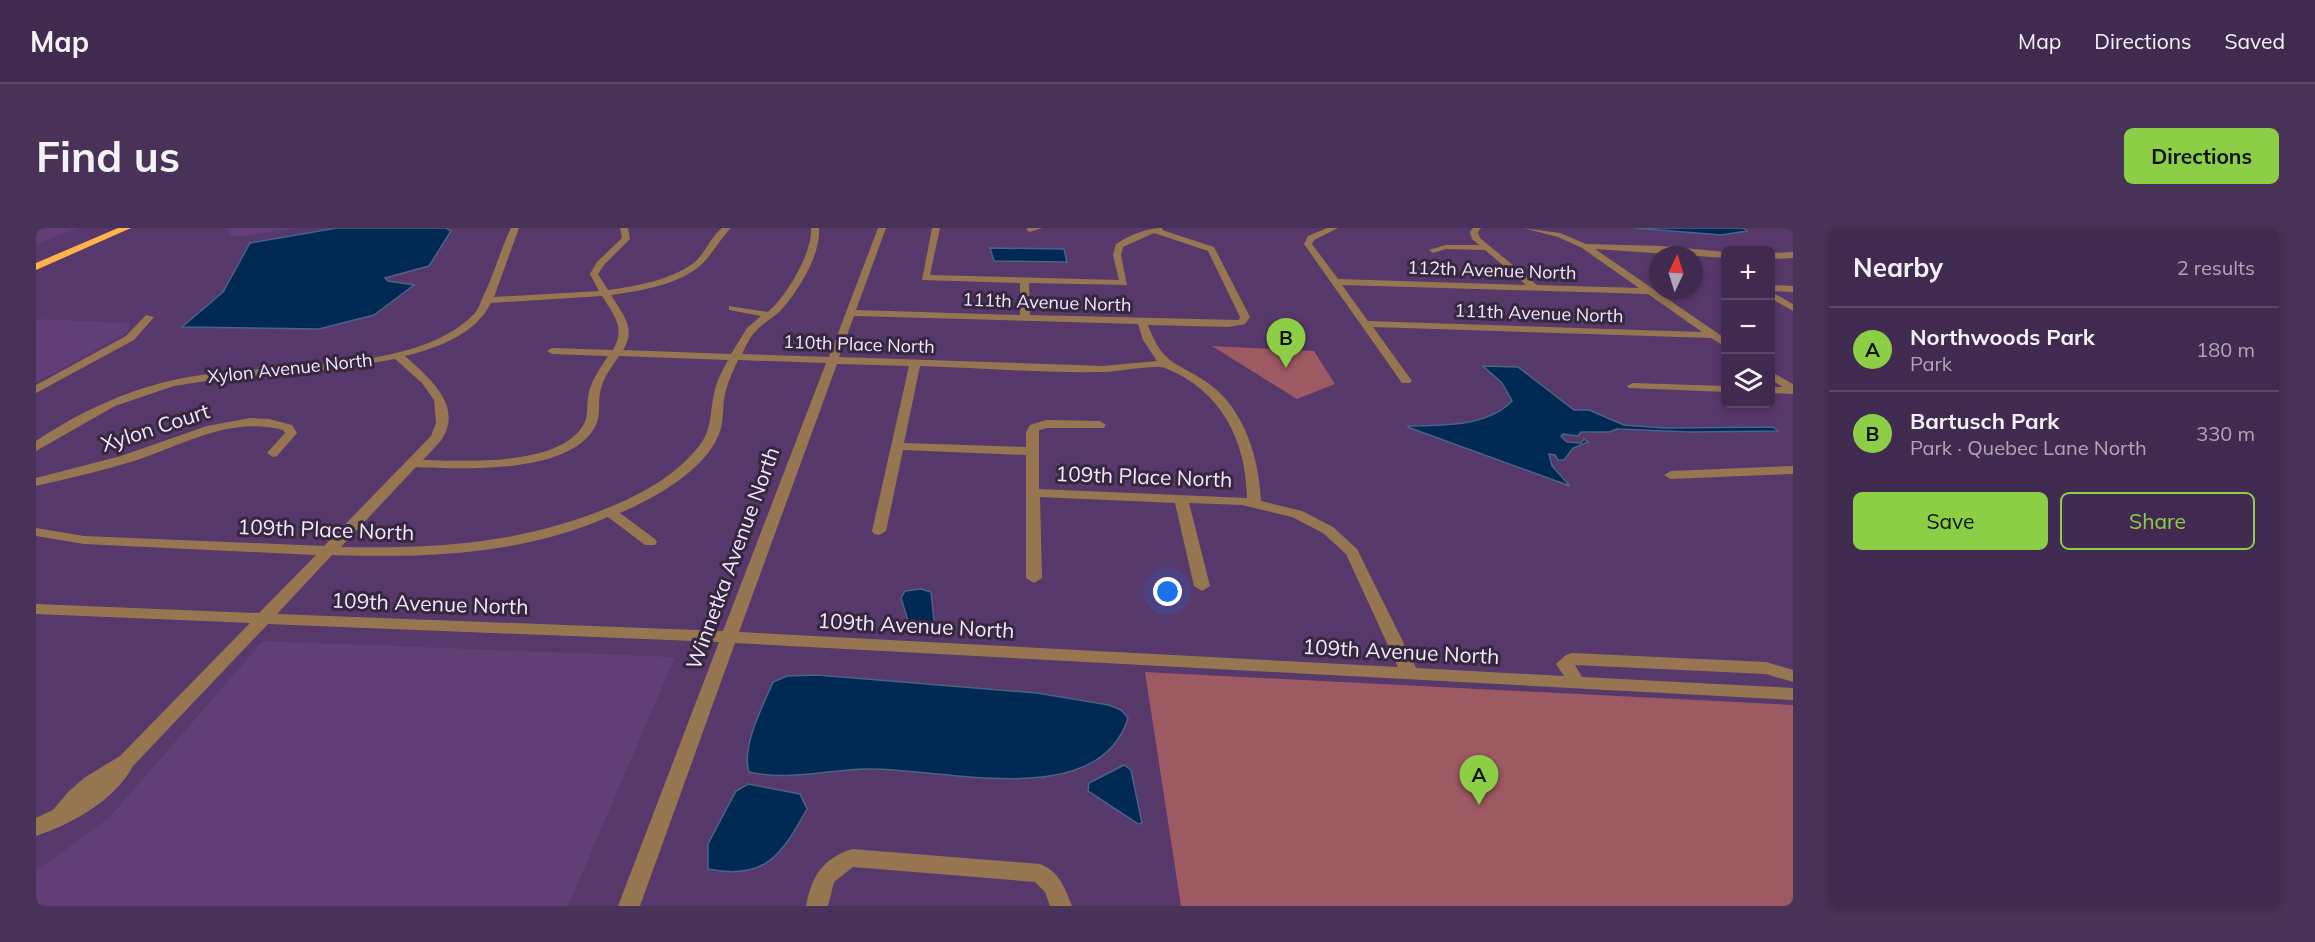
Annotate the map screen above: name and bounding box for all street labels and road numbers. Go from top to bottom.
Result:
street label: 112th Avenue North [1407,256,1577,284]
street label: 111th Avenue North [962,288,1132,316]
street label: 111th Avenue North [1454,299,1624,327]
street label: 110th Place North [783,330,935,358]
street label: Xylon Avenue North [206,348,374,388]
street label: Xylon Court [98,397,212,457]
street label: Winnetka Avenue North [680,443,784,673]
street label: 109th Place North [1055,460,1233,492]
street label: 109th Place North [237,513,415,545]
street label: 109th Avenue North [331,587,529,619]
street label: 109th Avenue North [817,607,1015,643]
street label: 109th Avenue North [1302,633,1500,669]

